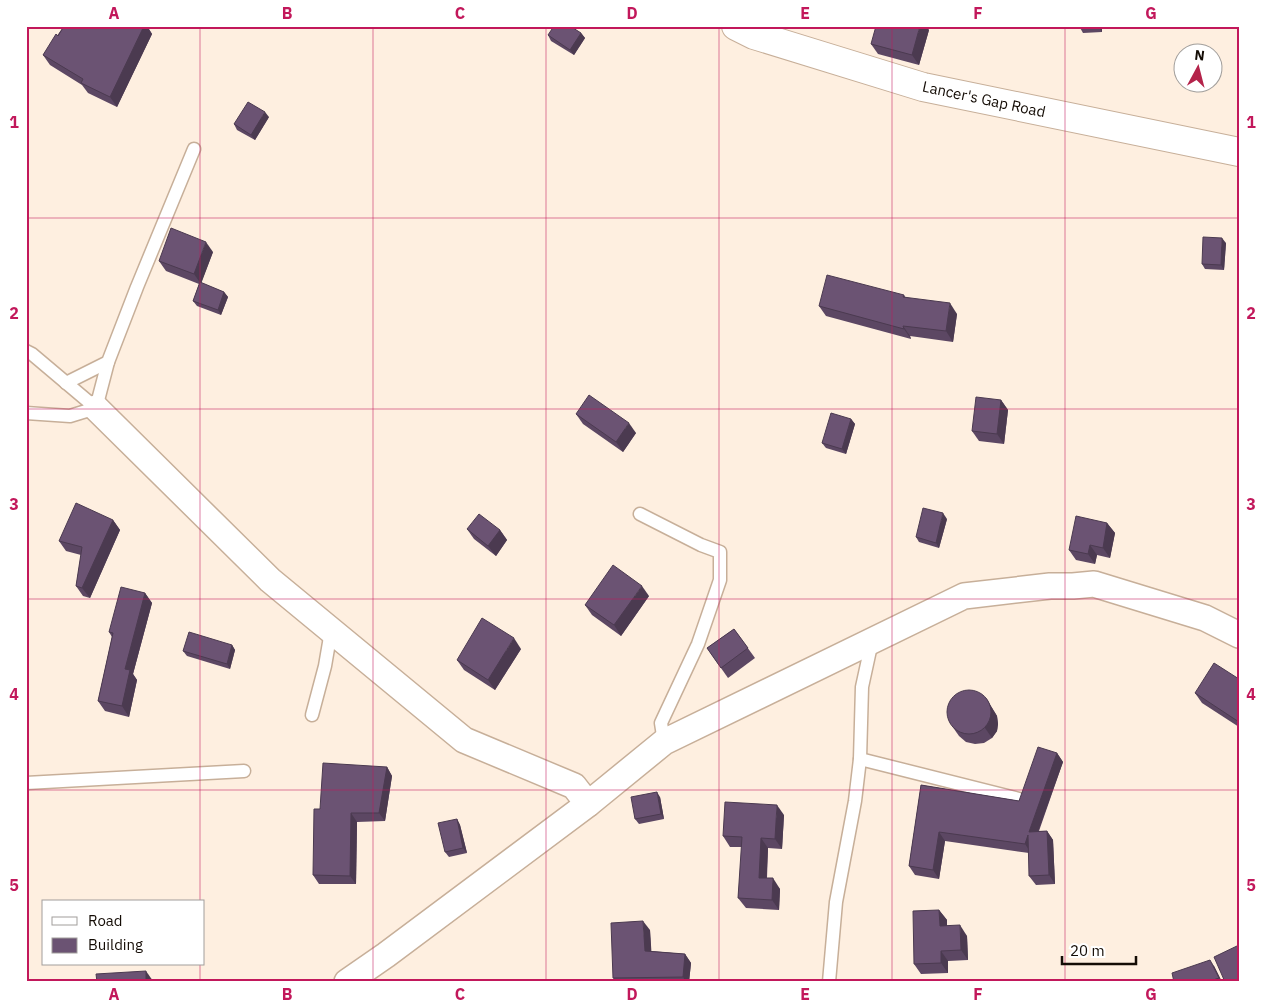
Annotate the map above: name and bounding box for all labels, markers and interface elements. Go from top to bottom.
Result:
text: A [109,3,120,23]
text: B [282,3,293,23]
text: C [455,3,465,23]
text: D [626,3,638,23]
text: E [800,3,810,23]
text: F [973,3,983,23]
text: G [1145,3,1157,23]
north arrow [1172,42,1222,92]
text: N [1193,46,1206,65]
street label: Lancer's Gap Road [921,77,1047,121]
text: 1 [9,112,19,132]
text: 1 [1246,112,1256,132]
text: 2 [9,303,19,323]
text: 2 [1246,303,1256,323]
text: 3 [9,494,19,514]
text: 3 [1246,494,1256,514]
text: 4 [9,684,19,704]
text: 4 [1246,684,1256,704]
text: 5 [9,875,19,895]
text: 5 [1246,875,1256,895]
legend [42,900,205,966]
text: Road [88,911,123,930]
scale bar [1062,933,1136,965]
text: Building [88,935,143,954]
text: 20 m [1070,941,1105,960]
text: A [109,984,120,1004]
text: B [282,984,293,1004]
text: C [455,984,465,1004]
text: D [626,984,638,1004]
text: E [800,984,810,1004]
text: F [973,984,983,1004]
text: G [1145,984,1157,1004]

